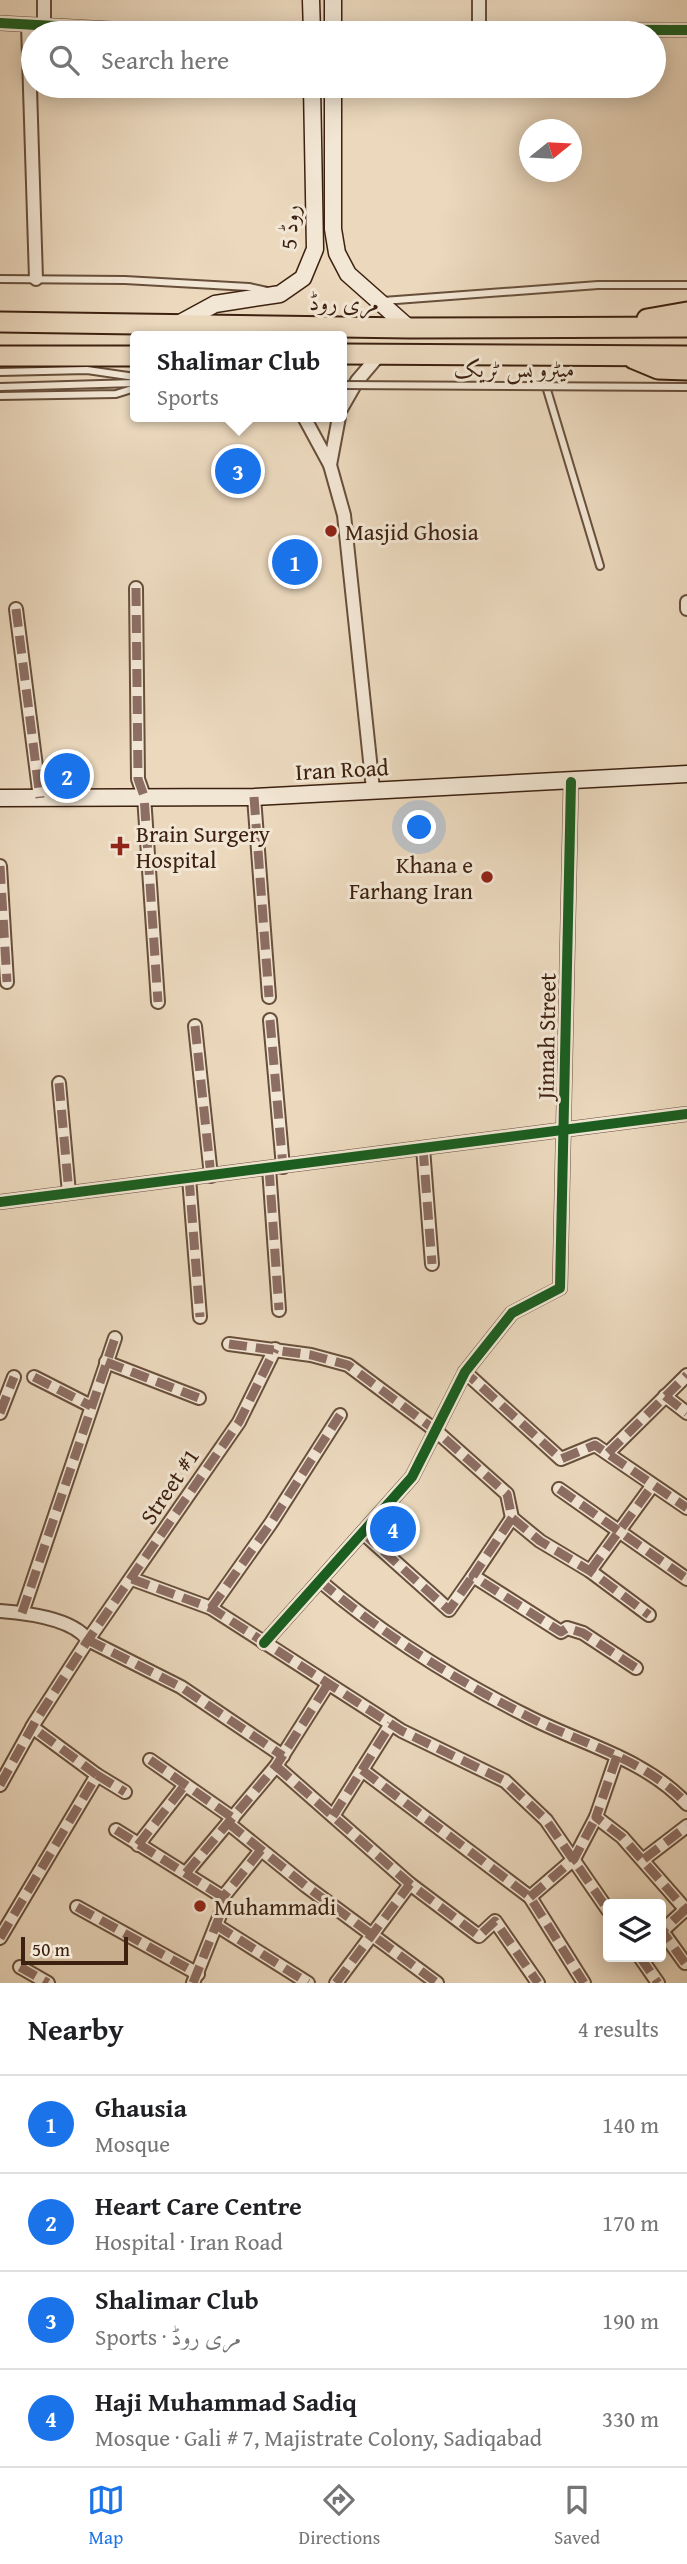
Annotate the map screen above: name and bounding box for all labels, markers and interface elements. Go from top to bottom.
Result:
search box [21,21,666,98]
text: Search here [101,40,229,79]
icon: search [45,41,83,79]
north arrow [519,119,582,182]
street label: روڈ 5 [271,203,307,251]
street label: مری روڈ [309,285,379,319]
popup [130,331,347,422]
text: Shalimar Club [157,341,320,380]
street label: میٹرو بس ٹریک [453,352,575,385]
text: Sports [157,380,219,413]
pin: 3 [215,445,261,497]
place label: Masjid Ghosia [345,515,479,548]
marker: Masjid Ghosia [323,523,339,539]
pin: 1 [272,536,318,588]
pin: 2 [44,750,90,802]
street label: Iran Road [295,750,390,788]
your location [402,810,436,844]
place label: Brain Surgery Hospital [136,817,270,876]
marker: Brain Surgery Hospital [110,836,130,856]
place label: Khana e Farhang Iran [349,848,473,907]
marker: Khana e Farhang Iran [479,869,495,885]
street label: Jinnah Street [528,972,564,1103]
street label: Street #1 [131,1441,207,1531]
pin: 4 [370,1503,416,1555]
place label: Muhammadi [214,1890,336,1923]
marker: Muhammadi [192,1898,208,1914]
map controls [603,1899,666,1962]
button: layers [603,1899,666,1962]
scale bar [21,1934,128,1966]
text: 50 m [32,1935,70,1963]
text: Nearby [28,2007,124,2051]
text: 4 results [578,2012,659,2045]
text: Ghausia [95,2088,187,2127]
text: 1 [45,2108,57,2141]
text: 140 m [602,2108,659,2141]
text: Mosque [95,2127,170,2160]
text: Heart Care Centre [95,2186,302,2225]
text: 2 [45,2206,57,2239]
text: 170 m [602,2206,659,2239]
text: Hospital · Iran Road [95,2225,283,2258]
text: Shalimar Club [95,2280,259,2319]
text: 3 [45,2304,57,2337]
text: 190 m [602,2304,659,2337]
text: Sports · مری روڈ [95,2320,241,2353]
text: Haji Muhammad Sadiq [95,2382,357,2421]
text: 4 [45,2402,57,2435]
text: 330 m [602,2402,659,2435]
text: Mosque · Gali # 7, Majistrate Colony, Sadiqabad [95,2421,542,2454]
tab: Map [87,2481,125,2551]
tab: Directions [299,2481,380,2551]
tab: Saved [554,2481,600,2551]

